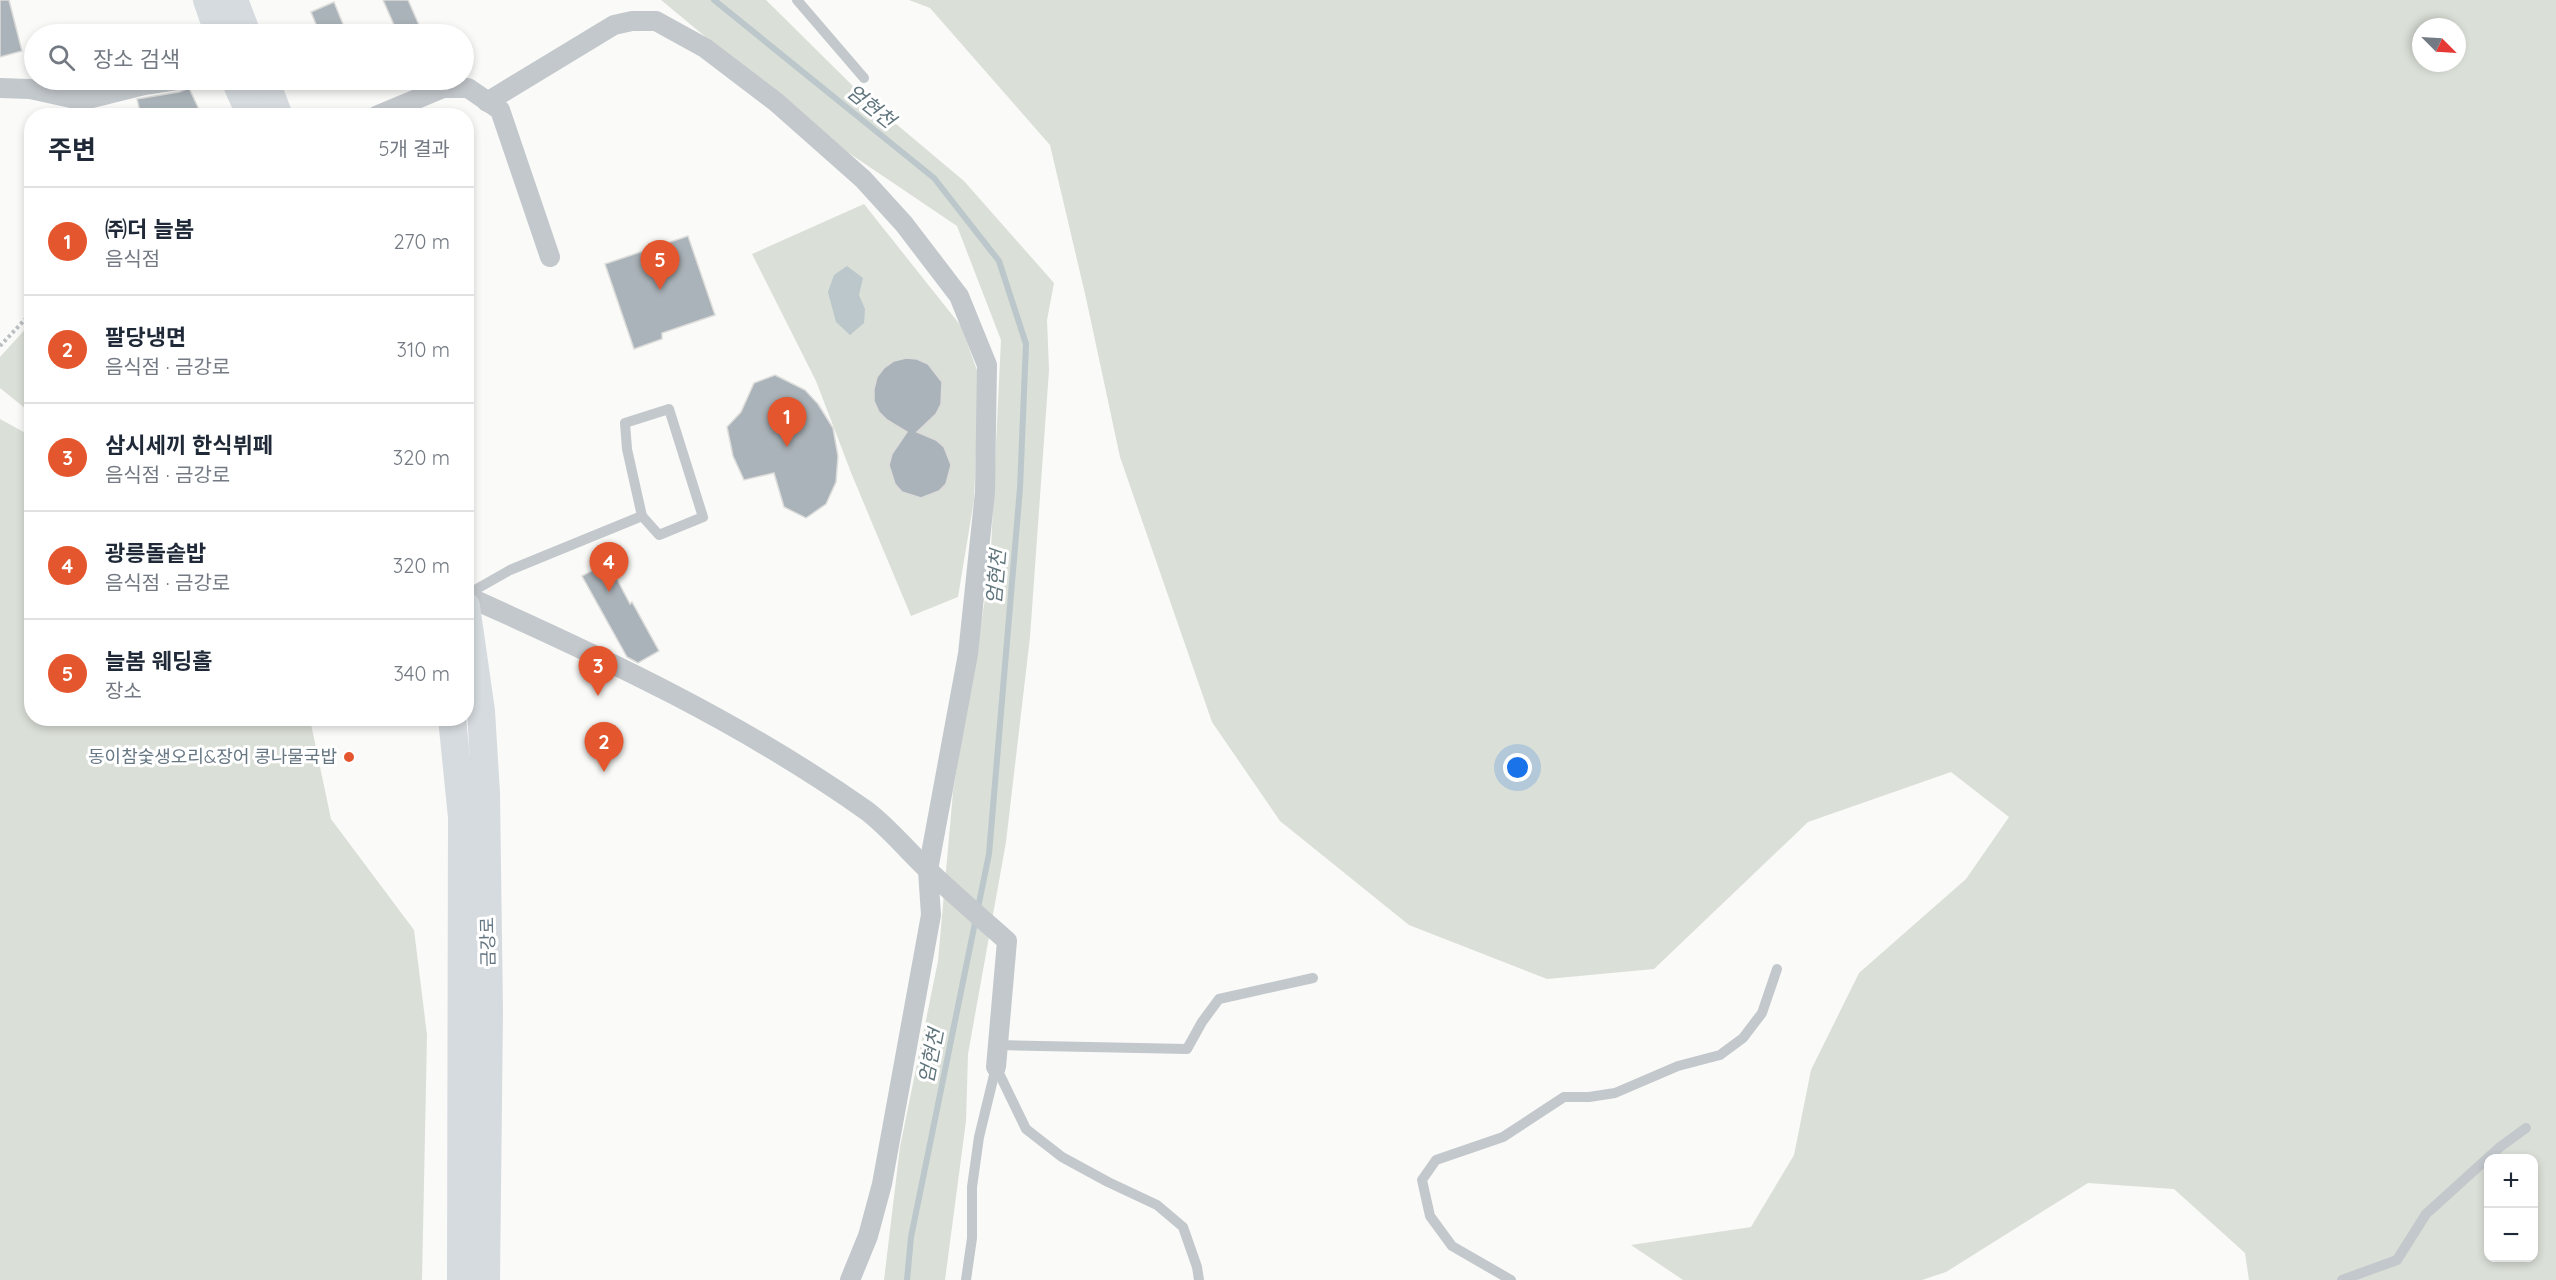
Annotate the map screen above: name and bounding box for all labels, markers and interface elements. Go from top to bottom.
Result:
north arrow [2412,18,2466,72]
search box [24,24,474,90]
icon: search [45,41,78,74]
text: 장소 검색 [93,45,180,73]
water label: 엄현천 [842,79,903,134]
text: 주변 [48,133,96,166]
text: 5개 결과 [378,136,450,161]
text: ㈜더 늘봄 [105,215,194,243]
text: 1 [64,229,71,254]
text: 270 m [393,229,450,254]
pin: 5 [640,240,680,290]
text: 음식점 [105,246,160,271]
text: 팔당냉면 [105,323,186,351]
text: 2 [62,337,73,362]
text: 310 m [397,337,450,362]
text: 음식점 · 금강로 [105,354,230,379]
pin: 1 [768,398,806,447]
text: 삼시세끼 한식뷔페 [105,431,273,459]
text: 3 [62,445,73,470]
text: 320 m [393,445,450,470]
text: 음식점 · 금강로 [105,462,230,487]
text: 광릉돌솥밥 [105,539,206,567]
pin: 4 [590,542,628,592]
water label: 엄현천 [981,546,1011,606]
text: 4 [62,553,73,578]
text: 320 m [393,553,450,578]
text: 음식점 · 금강로 [105,570,230,595]
pin: 3 [578,646,618,696]
text: 늘봄 웨딩홀 [105,647,212,675]
text: 5 [62,661,73,686]
text: 340 m [393,661,450,686]
text: 장소 [105,678,142,703]
pin: 2 [584,722,624,772]
place label: 동이참숯생오리&장어 콩나물국밥 [88,745,337,768]
marker: 동이참숯생오리&장어 콩나물국밥 [342,750,356,764]
your location [1503,753,1532,782]
street label: 금강로 [476,917,499,967]
water label: 엄현천 [913,1024,949,1085]
map controls [2484,1154,2538,1262]
button: + [2484,1154,2538,1208]
button: − [2484,1208,2538,1262]

